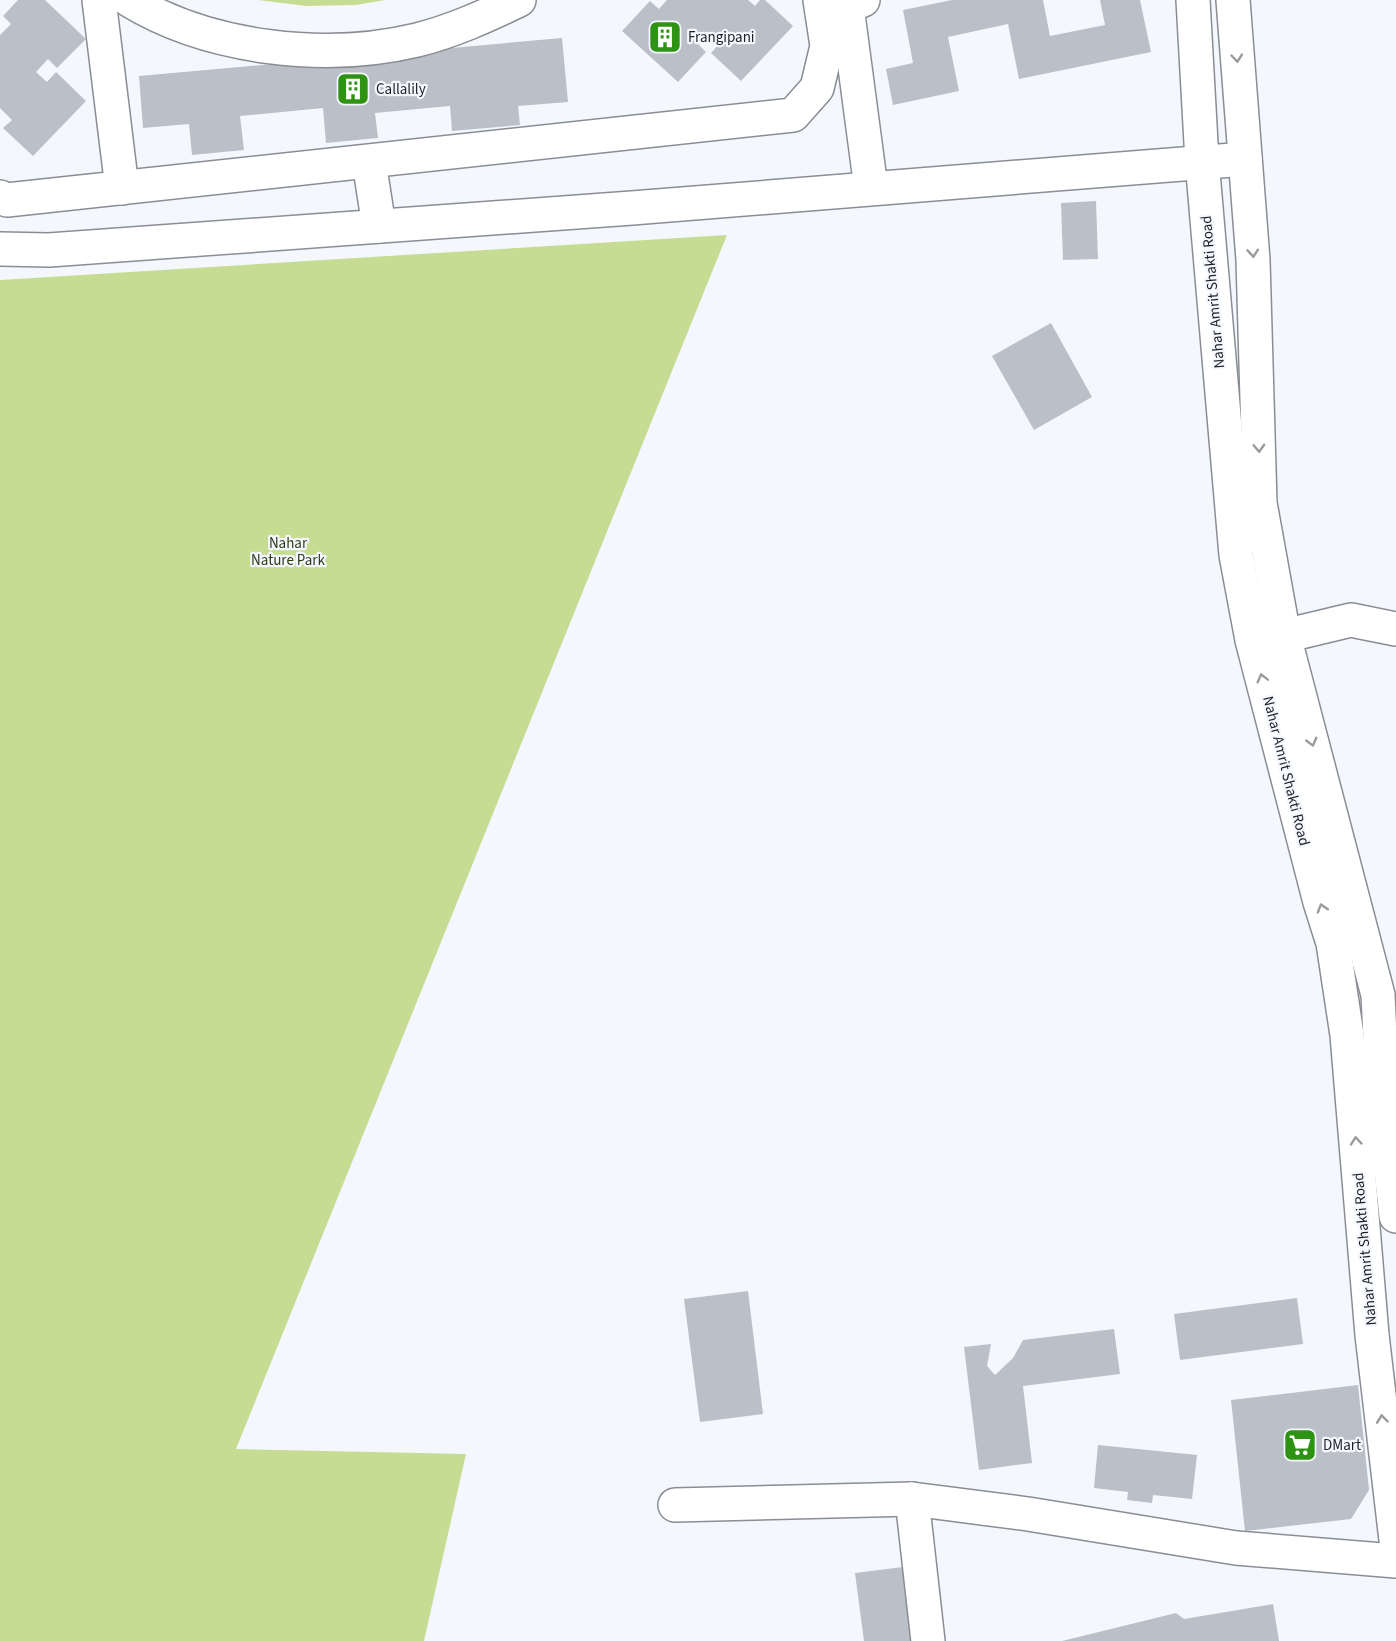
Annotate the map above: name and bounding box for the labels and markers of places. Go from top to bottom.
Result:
building icon: Frangipani [647,19,683,55]
place label: Frangipani [688,27,755,48]
building icon: Callalily [335,71,371,107]
place label: Callalily [376,79,426,100]
supermarket icon: DMart [1282,1427,1318,1463]
place label: DMart [1323,1435,1361,1456]

